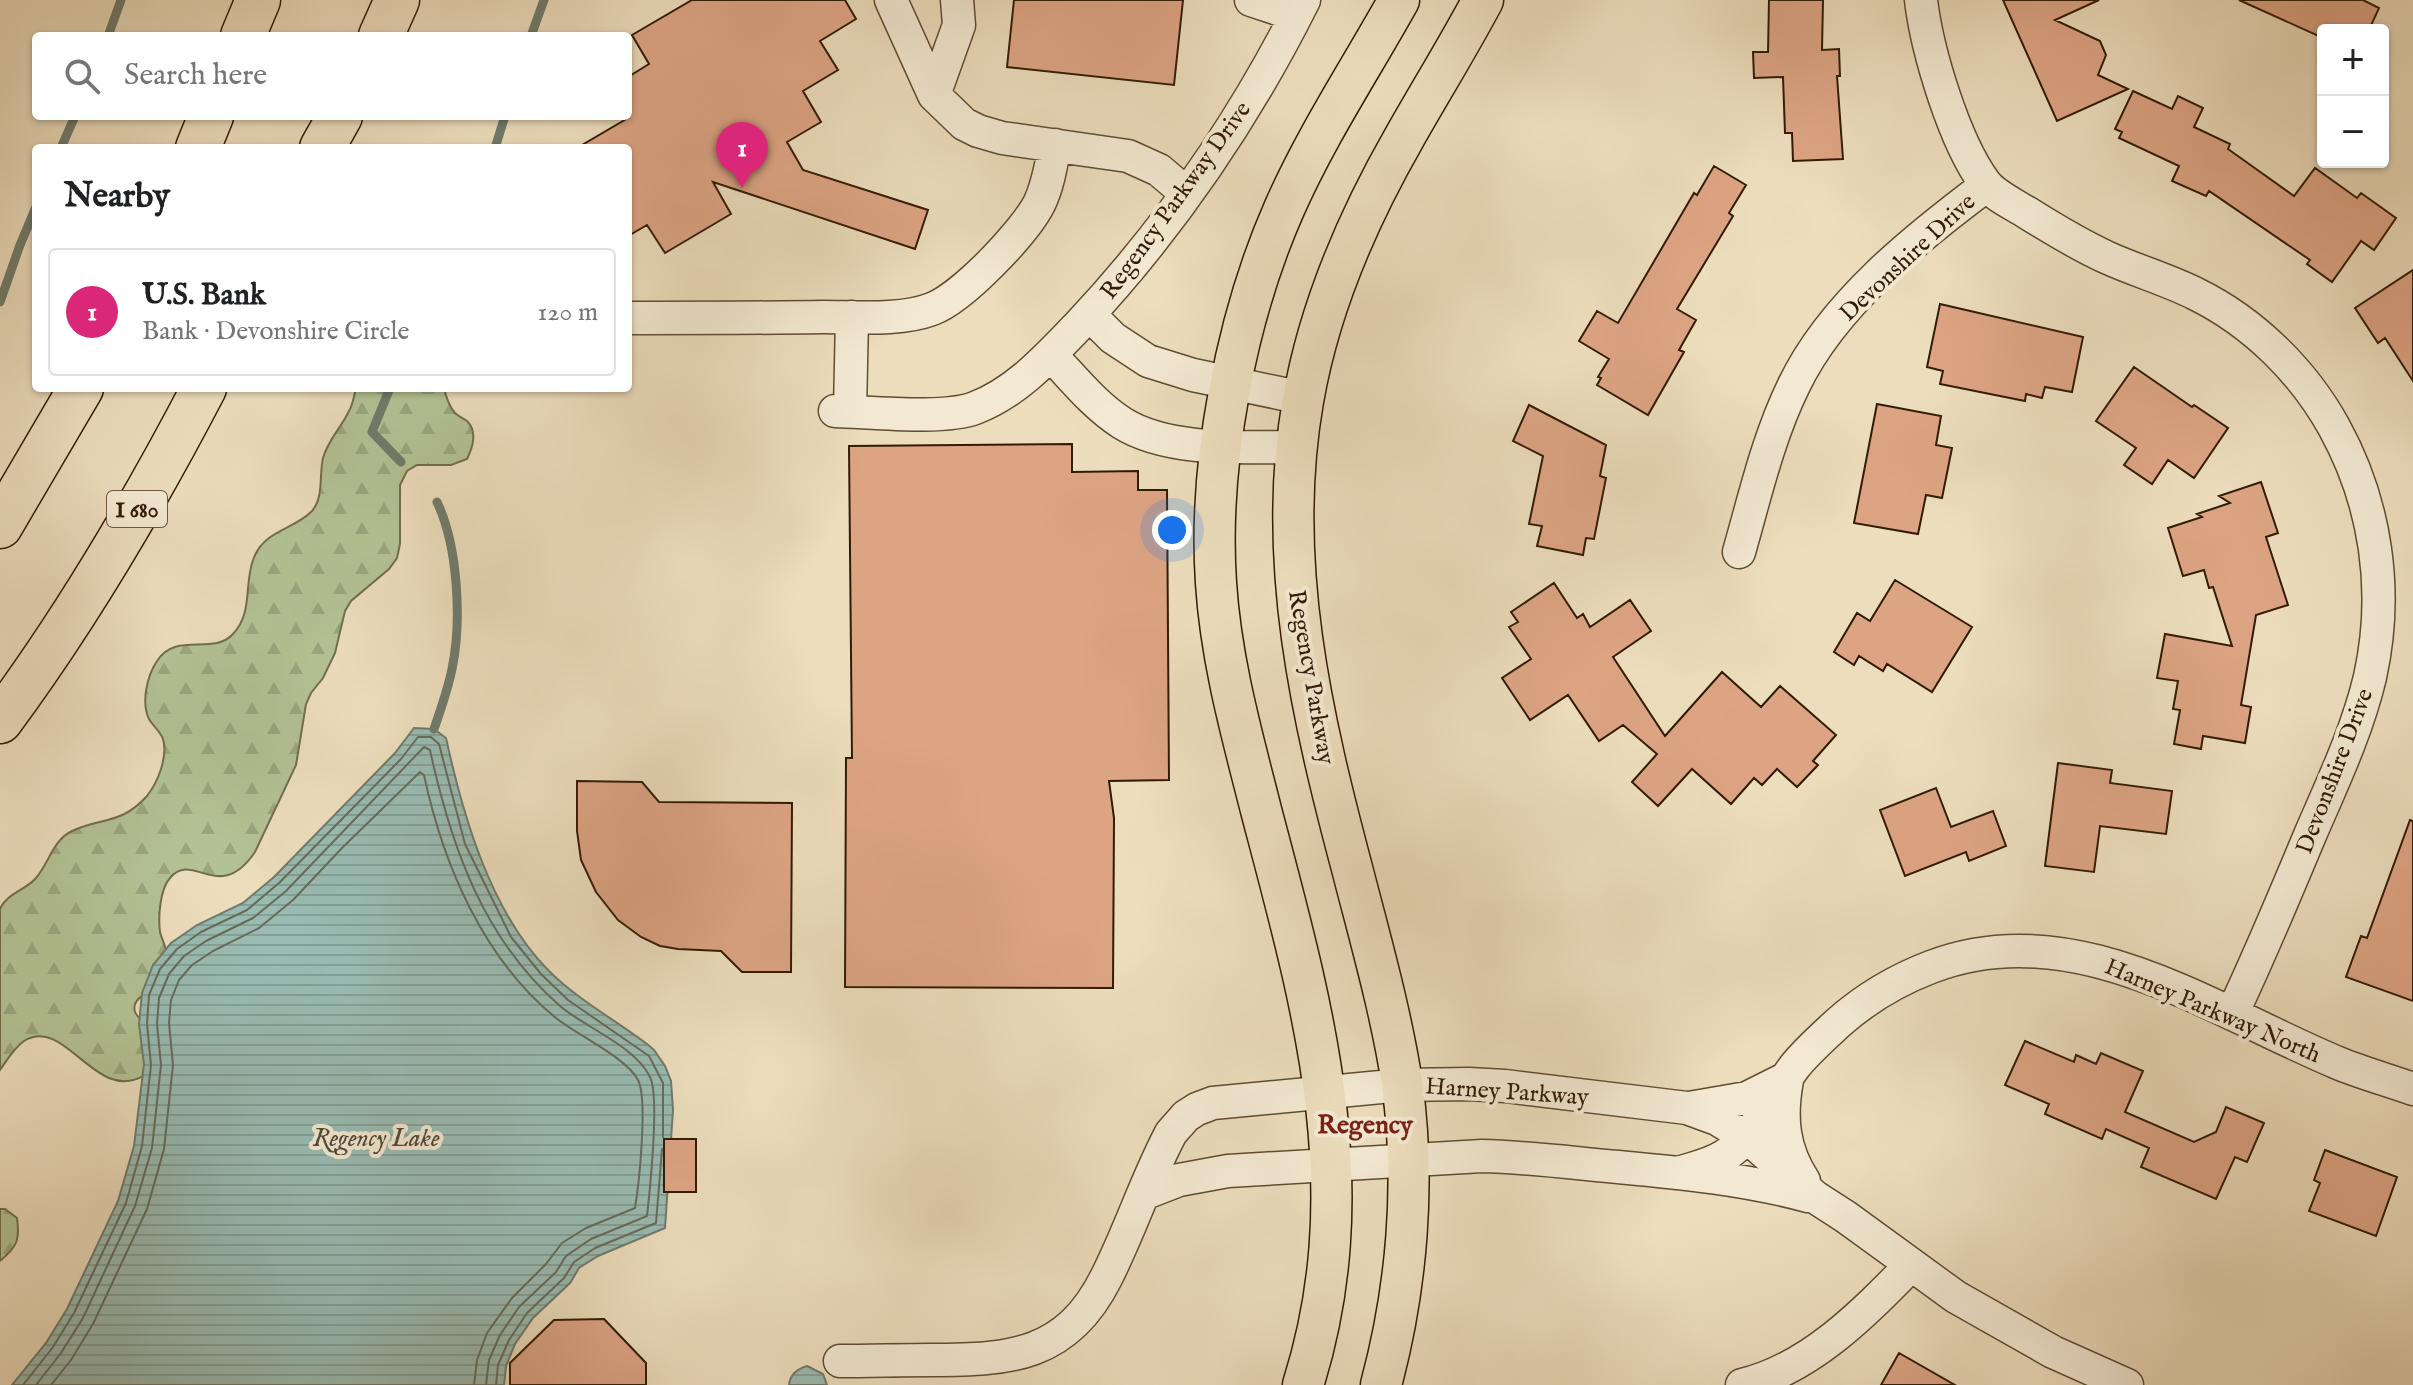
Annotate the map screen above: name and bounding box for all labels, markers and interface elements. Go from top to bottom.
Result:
map controls [2317,24,2389,168]
button: + [2317,24,2389,96]
search box [32,32,632,120]
icon: search [60,54,104,98]
text: Search here [124,57,267,95]
street label: Regency Parkway Drive [1094,96,1259,306]
button: − [2317,96,2389,168]
pin: 1 [716,122,768,188]
text: Nearby [64,175,170,218]
street label: Devonshire Drive [1833,187,1983,329]
text: U.S. Bank [142,277,266,315]
text: 1 [87,296,97,329]
text: 120 m [538,296,598,329]
text: Bank · Devonshire Circle [142,315,409,348]
road number: I 680 [107,491,167,527]
your location [1152,510,1192,550]
street label: Regency Parkway [1280,588,1341,767]
street label: Devonshire Drive [2290,684,2381,859]
street label: Harney Parkway North [2100,952,2325,1071]
street label: Harney Parkway [1424,1071,1590,1114]
district label: Regency [1317,1109,1414,1142]
water label: Regency Lake [312,1122,440,1156]

